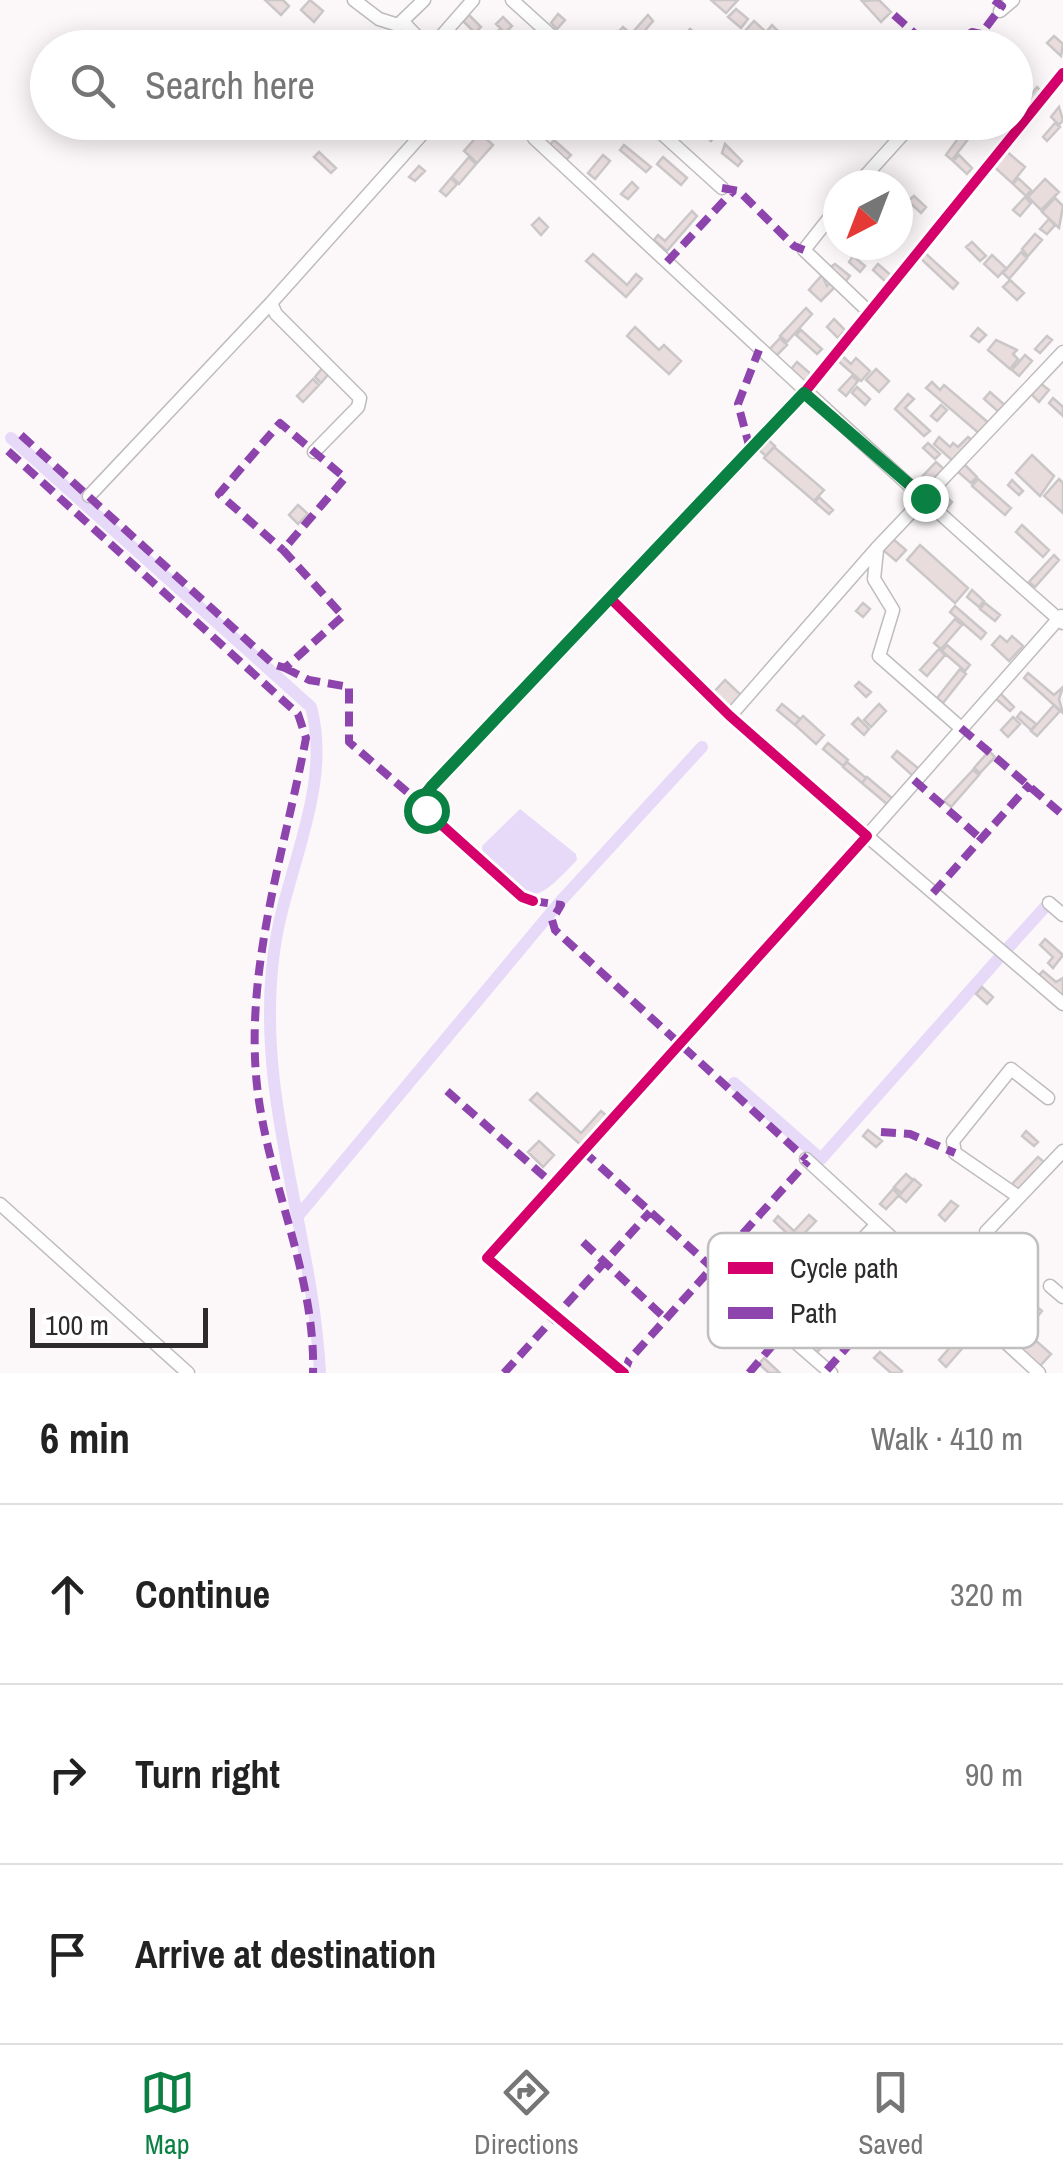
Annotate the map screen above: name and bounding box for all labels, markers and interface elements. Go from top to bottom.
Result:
search box [30,30,1033,140]
icon: search [65,58,120,113]
text: Search here [145,60,315,111]
north arrow [823,170,913,260]
route end [903,476,949,522]
route start [404,788,450,834]
legend [708,1233,1038,1348]
text: Cycle path [790,1249,898,1287]
text: Path [790,1294,837,1332]
scale bar [30,1303,208,1348]
text: 100 m [45,1306,109,1344]
text: 6 min [40,1410,130,1466]
text: Walk · 410 m [871,1417,1023,1460]
icon: ahead [40,1567,95,1622]
text: Continue [135,1569,270,1620]
text: 320 m [950,1573,1023,1616]
icon: right [40,1747,95,1802]
text: Turn right [135,1749,280,1800]
text: 90 m [965,1753,1023,1796]
icon: arrive [40,1927,95,1982]
text: Arrive at destination [135,1929,436,1980]
tab: Map [140,2065,195,2163]
tab: Directions [474,2065,579,2163]
tab: Saved [858,2065,923,2163]

